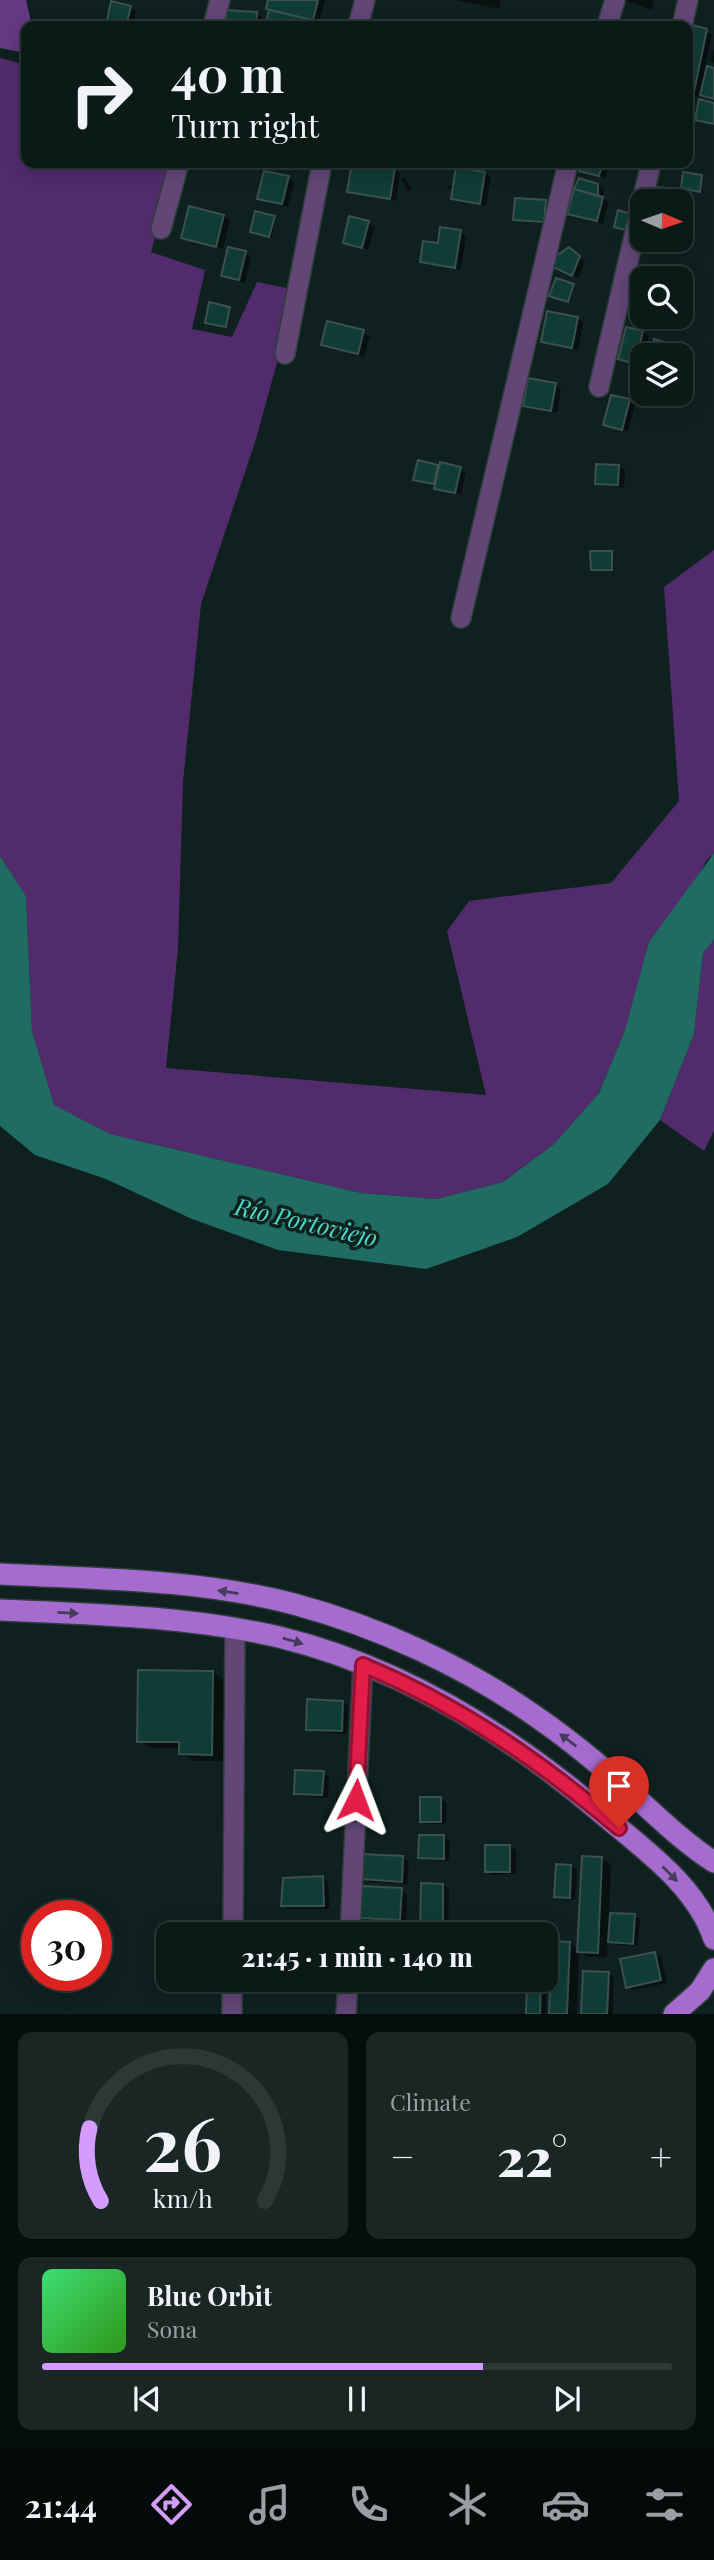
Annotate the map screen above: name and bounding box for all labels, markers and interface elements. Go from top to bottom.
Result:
text: 40 m [171,40,284,105]
icon: right [56,49,147,140]
text: Turn right [171,103,319,146]
north arrow [630,189,693,252]
map controls [630,189,693,406]
button: search [630,266,693,329]
button: layers [630,343,693,406]
water label: Río Portoviejo [231,1189,381,1253]
one-way arrow [217,1586,239,1597]
one-way arrow [57,1608,79,1619]
one-way arrow [283,1637,304,1647]
one-way arrow [559,1733,577,1747]
pin [589,1756,649,1828]
position arrow [319,1763,393,1837]
icon: arrive [600,1767,638,1805]
one-way arrow [662,1866,679,1883]
speed limit sign: 30 [21,1900,112,1991]
text: 21:45 · 1 min · 140 m [241,1939,473,1974]
text: Climate [390,2086,471,2117]
text: 26 [144,2093,222,2190]
text: 22° [497,2121,567,2190]
text: − [390,2130,415,2181]
text: + [650,2130,672,2181]
text: km/h [153,2181,213,2214]
text: Blue Orbit [147,2278,272,2313]
text: Sona [147,2313,197,2344]
icon: previous [128,2380,166,2418]
icon: pause [338,2380,376,2418]
icon: next [548,2380,586,2418]
icon: directions [147,2480,196,2529]
icon: music [245,2480,294,2529]
icon: phone [344,2480,393,2529]
icon: climate [443,2480,492,2529]
icon: car [541,2480,590,2529]
icon: filters [640,2480,689,2529]
text: 21:44 [25,2483,97,2526]

